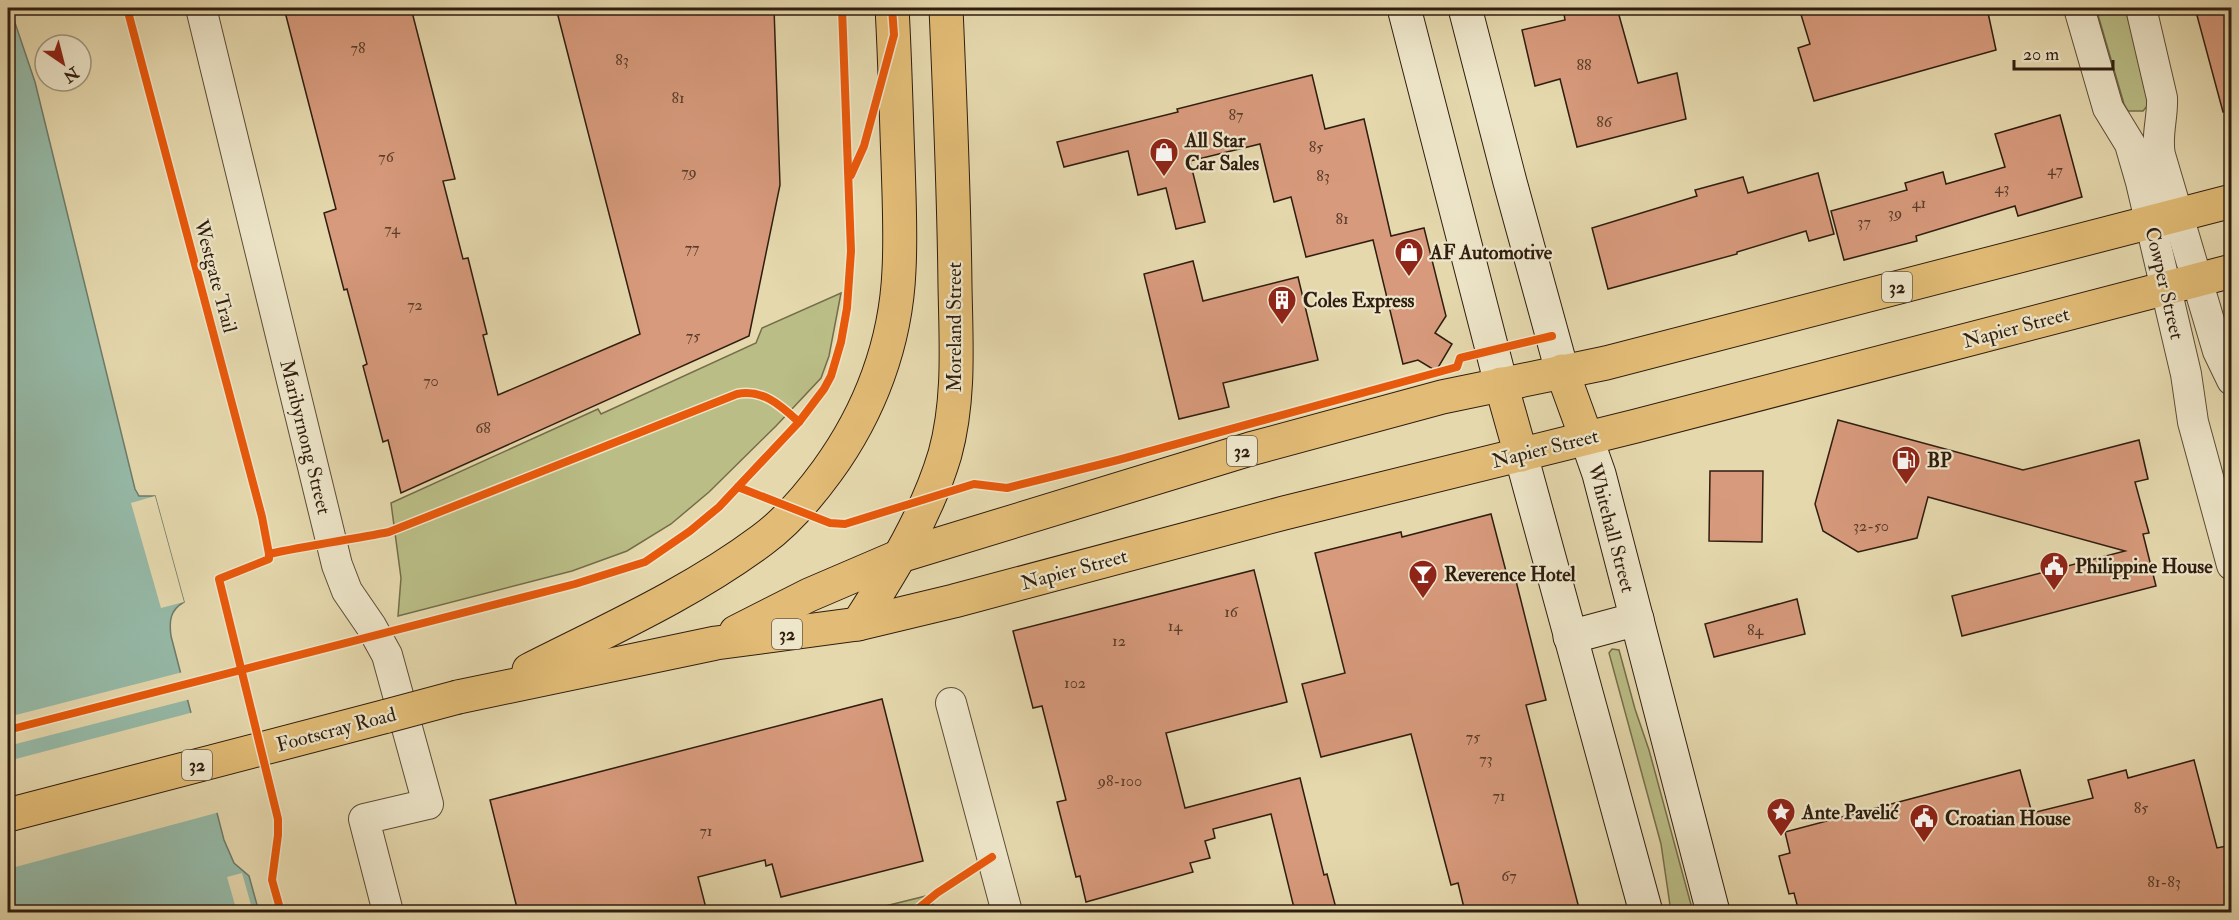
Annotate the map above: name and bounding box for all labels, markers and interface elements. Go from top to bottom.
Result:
north arrow [33,33,93,93]
scale bar [2014,33,2113,71]
house number: 78 [351,38,366,58]
text: 20 m [2023,43,2059,66]
house number: 83 [615,50,629,70]
house number: 88 [1576,55,1592,75]
text: N [59,62,83,87]
house number: 81 [671,88,685,108]
house number: 87 [1229,105,1244,125]
house number: 86 [1596,112,1613,132]
place label: All Star Car Sales [1184,128,1259,176]
shop icon: All Star Car Sales [1148,136,1180,178]
house number: 85 [1309,137,1323,157]
house number: 76 [378,147,395,167]
house number: 47 [2047,160,2063,180]
house number: 79 [681,162,697,182]
house number: 83 [1316,166,1330,186]
house number: 43 [1995,178,2009,198]
house number: 41 [1912,193,1926,213]
house number: 39 [1888,203,1902,223]
house number: 81 [1335,209,1349,229]
house number: 37 [1857,212,1871,232]
street label: Westgate Trail [188,216,243,335]
house number: 74 [384,219,401,239]
street label: Cowper Street [2138,224,2190,343]
shop icon: AF Automotive [1393,236,1425,278]
house number: 77 [685,238,700,258]
place label: AF Automotive [1429,240,1553,265]
street label: Moreland Street [942,261,967,392]
road number: 32 [1882,272,1912,302]
building icon: Coles Express [1266,284,1298,326]
place label: Coles Express [1303,288,1415,314]
house number: 72 [407,295,423,315]
street label: Napier Street [1960,301,2073,355]
house number: 75 [686,326,700,346]
street label: Maribyrnong Street [274,357,337,518]
house number: 70 [423,371,439,391]
house number: 68 [475,418,491,438]
street label: Napier Street [1489,423,1602,475]
road number: 32 [1227,436,1257,466]
fuel station icon: BP [1890,444,1922,486]
place label: BP [1927,448,1952,473]
street label: Whitehall Street [1582,460,1641,596]
house number: 32-50 [1853,516,1889,536]
street label: Napier Street [1018,543,1131,597]
public building icon: Philippine House [2038,550,2070,592]
place label: Philippine House [2075,554,2213,580]
bar icon: Reverence Hotel [1407,558,1439,600]
place label: Reverence Hotel [1444,562,1577,587]
house number: 16 [1224,602,1239,622]
house number: 14 [1168,616,1184,636]
road number: 32 [772,619,802,649]
house number: 84 [1747,620,1764,640]
house number: 12 [1112,631,1126,651]
house number: 102 [1064,673,1086,693]
street label: Footscray Road [273,701,399,757]
house number: 75 [1466,727,1480,747]
house number: 73 [1479,749,1493,769]
road number: 32 [182,750,212,780]
house number: 98-100 [1097,771,1142,791]
house number: 71 [1492,786,1506,806]
place icon: Ante Pavelić [1765,796,1797,838]
house number: 85 [2134,798,2148,818]
place label: Ante Pavelić [1801,800,1899,825]
public building icon: Croatian House [1908,802,1940,844]
place label: Croatian House [1945,806,2071,831]
house number: 71 [699,821,713,841]
house number: 67 [1501,866,1517,886]
house number: 81-83 [2147,872,2181,892]

